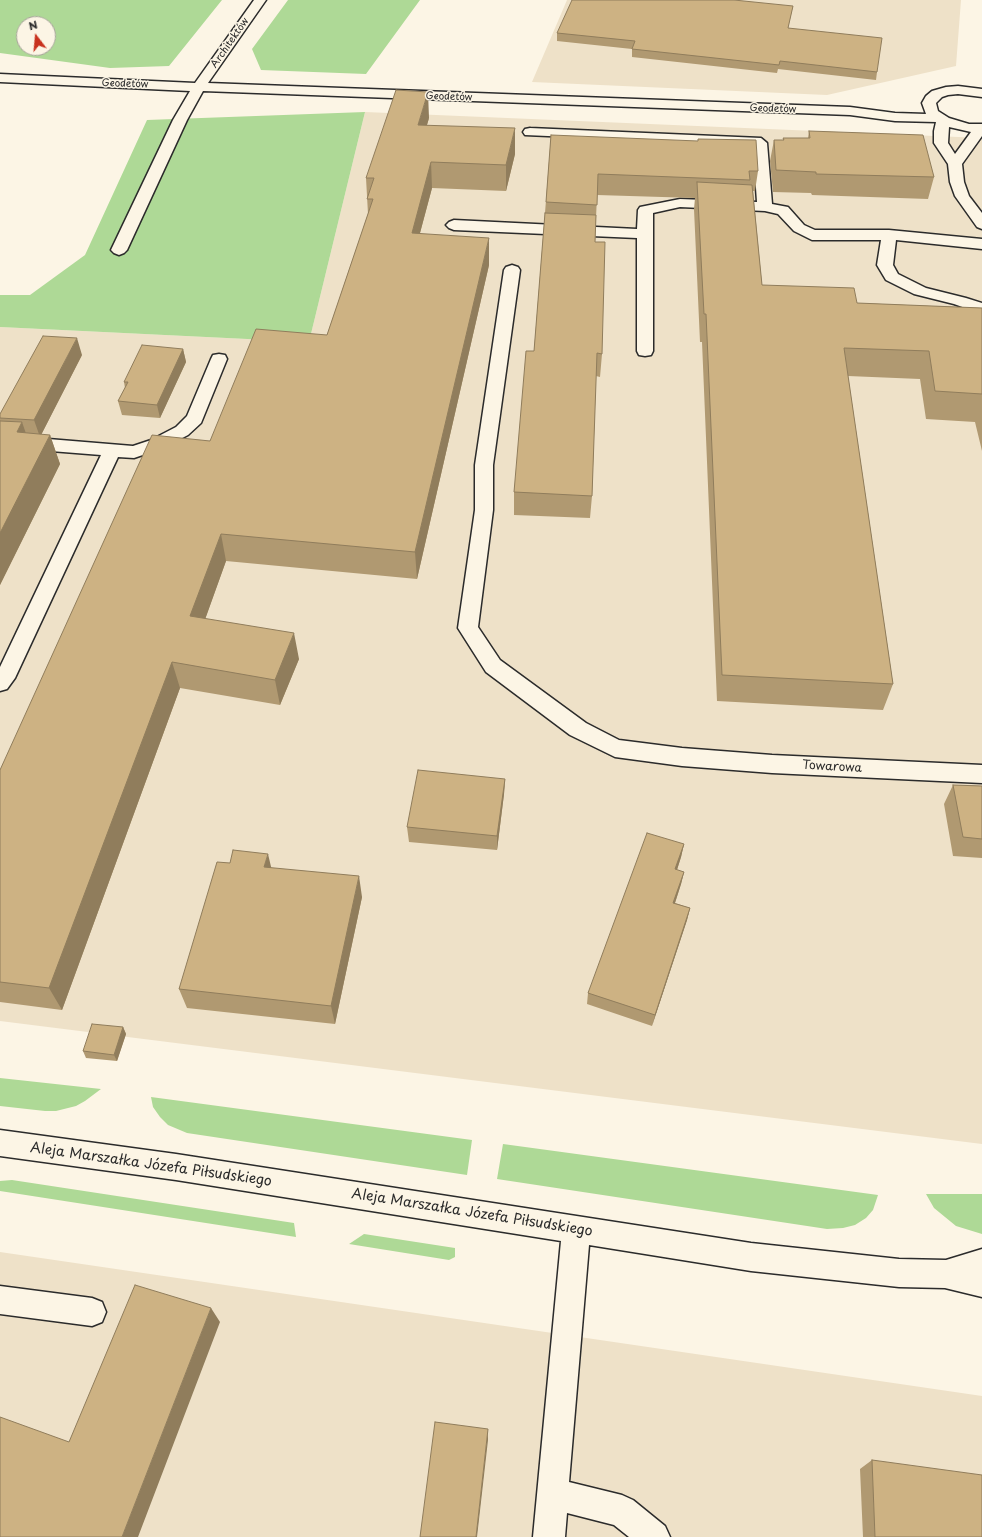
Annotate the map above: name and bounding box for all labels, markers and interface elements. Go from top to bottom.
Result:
north arrow [16,16,56,56]
text: N [26,16,39,34]
street label: Architektów [208,16,252,70]
street label: Geodetów [101,77,149,91]
street label: Geodetów [425,90,473,104]
street label: Geodetów [749,102,797,116]
street label: Towarowa [802,758,862,776]
street label: Aleja Marszałka Józefa Piłsudskiego [29,1140,273,1190]
street label: Aleja Marszałka Józefa Piłsudskiego [350,1186,594,1240]

